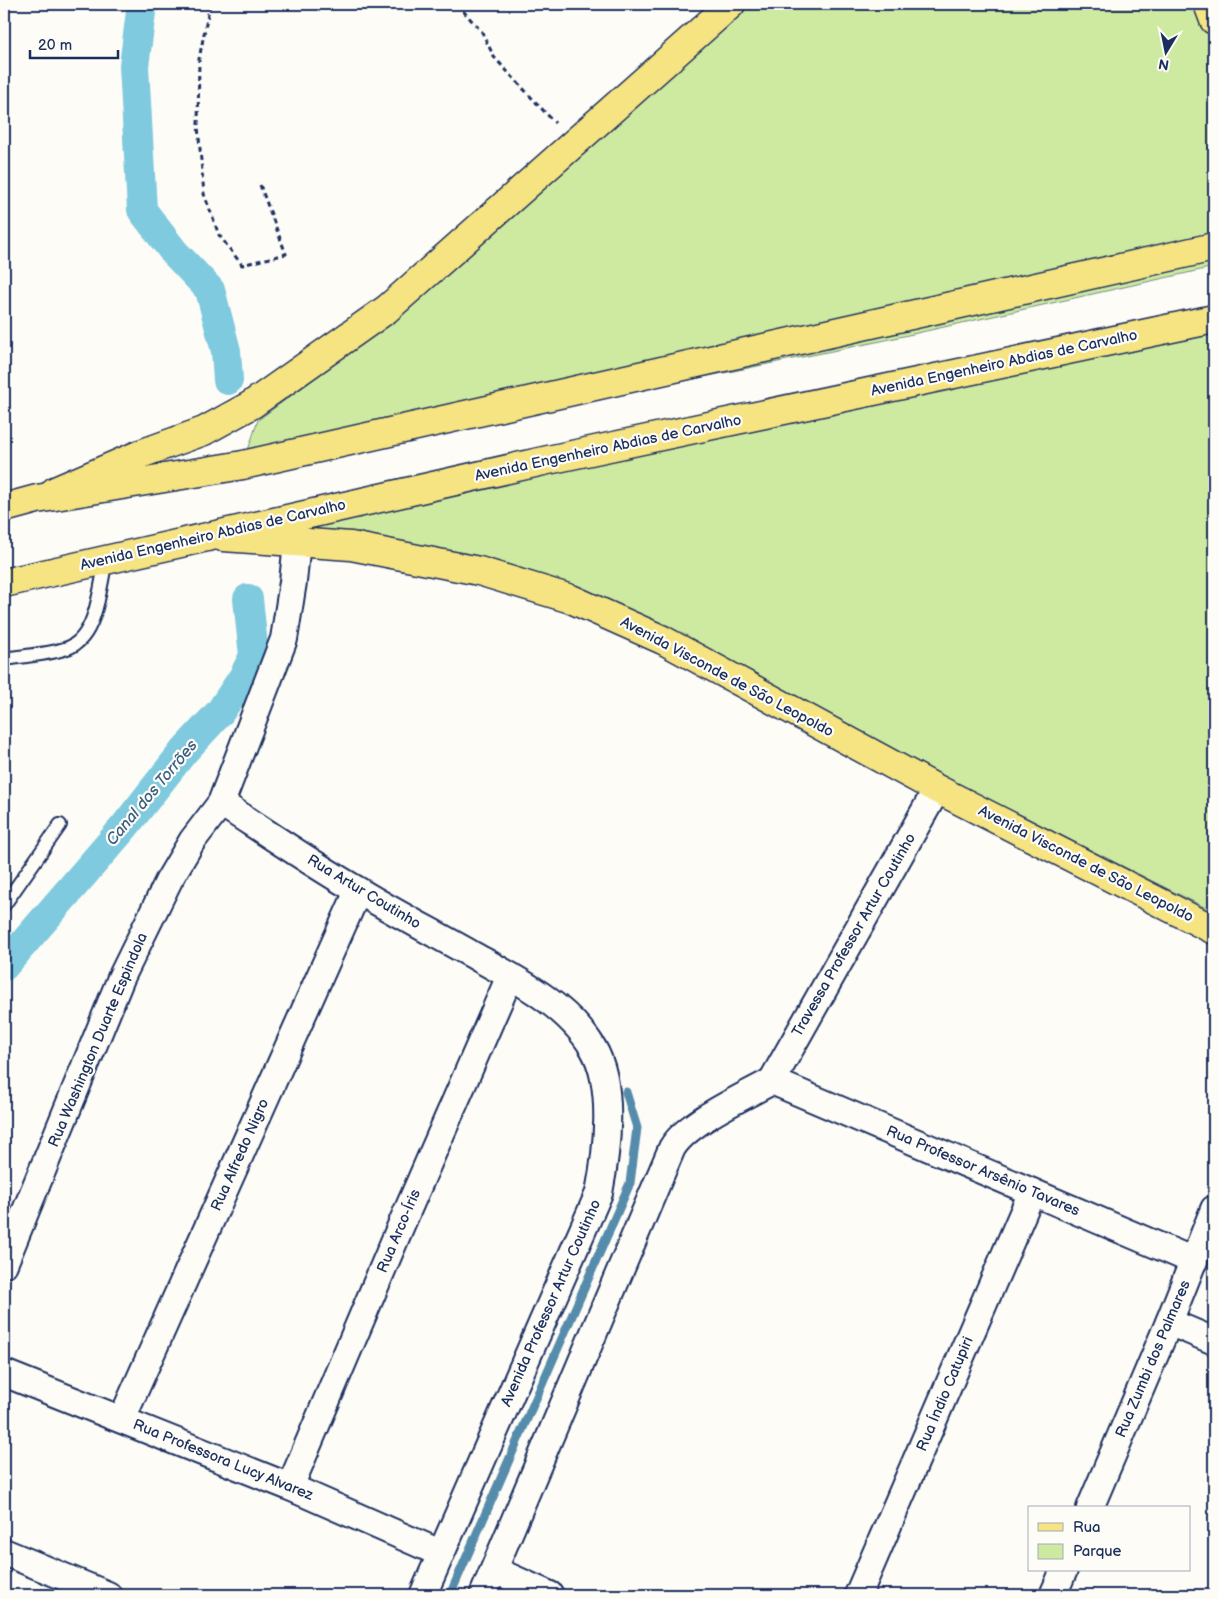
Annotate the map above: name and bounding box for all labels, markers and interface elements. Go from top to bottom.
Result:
scale bar [30,28,118,60]
north arrow [1140,28,1190,78]
text: 20 m [38,36,72,55]
text: N [1157,55,1170,74]
street label: Avenida Engenheiro Abdias de Carvalho [869,325,1139,401]
street label: Avenida Engenheiro Abdias de Carvalho [473,410,743,486]
street label: Avenida Engenheiro Abdias de Carvalho [78,495,348,575]
street label: Avenida Visconde de São Leopoldo [617,613,837,741]
water label: Canal dos Torrões [102,736,202,850]
street label: Avenida Visconde de São Leopoldo [975,801,1197,927]
street label: Travessa Professor Artur Coutinho [788,830,920,1040]
street label: Rua Artur Coutinho [304,851,424,933]
street label: Rua Washington Duarte Espindola [44,930,152,1150]
street label: Rua Alfredo Nigro [207,1096,273,1214]
street label: Rua Professor Arsênio Tavares [883,1122,1083,1221]
street label: Rua Arco-Íris [373,1186,425,1276]
street label: Avenida Professor Artur Coutinho [497,1197,605,1409]
street label: Rua Zumbi dos Palmares [1111,1277,1195,1440]
street label: Rua Índio Catupiri [912,1334,978,1454]
street label: Rua Professora Lucy Alvarez [130,1415,317,1505]
legend [1028,1506,1190,1572]
text: Rua [1073,1518,1101,1537]
text: Parque [1073,1542,1122,1561]

